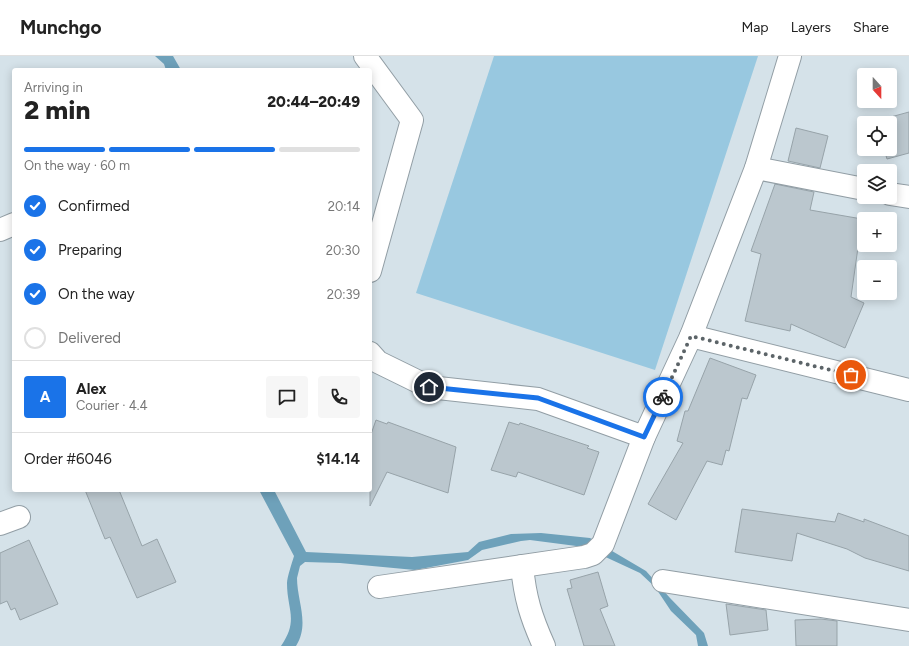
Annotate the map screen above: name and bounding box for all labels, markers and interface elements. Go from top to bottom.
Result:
text: Munchgo [20,16,102,39]
text: Map [741,19,769,36]
text: Layers [791,19,831,36]
text: Share [853,19,889,36]
north arrow [857,68,897,108]
map controls [857,68,897,300]
text: Arriving in [24,80,83,95]
text: 20:44–20:49 [267,93,360,111]
text: 2 min [24,94,90,126]
button: locate [857,116,897,156]
text: On the way · 60 m [24,158,130,173]
button: layers [857,164,897,204]
icon: check [24,195,46,217]
text: Confirmed [58,197,130,215]
text: 20:14 [328,199,360,214]
button: + [857,212,897,252]
icon: check [24,239,46,261]
text: Preparing [58,241,122,259]
text: 20:30 [326,243,360,258]
button: − [857,260,897,300]
icon: check [24,283,46,305]
text: On the way [58,285,135,303]
text: 20:39 [327,287,360,302]
text: Delivered [58,329,121,347]
pin [834,358,868,392]
icon: bag [840,364,862,386]
pin [412,370,446,404]
button: chat [266,376,308,418]
button: phone [318,376,360,418]
icon: home [418,376,440,398]
courier [643,377,683,417]
text: Alex [76,380,106,398]
icon: bike [652,386,674,408]
text: A [40,388,50,406]
text: Courier · 4.4 [76,398,148,413]
text: Order #6046 [24,450,112,468]
text: $14.14 [316,450,360,468]

